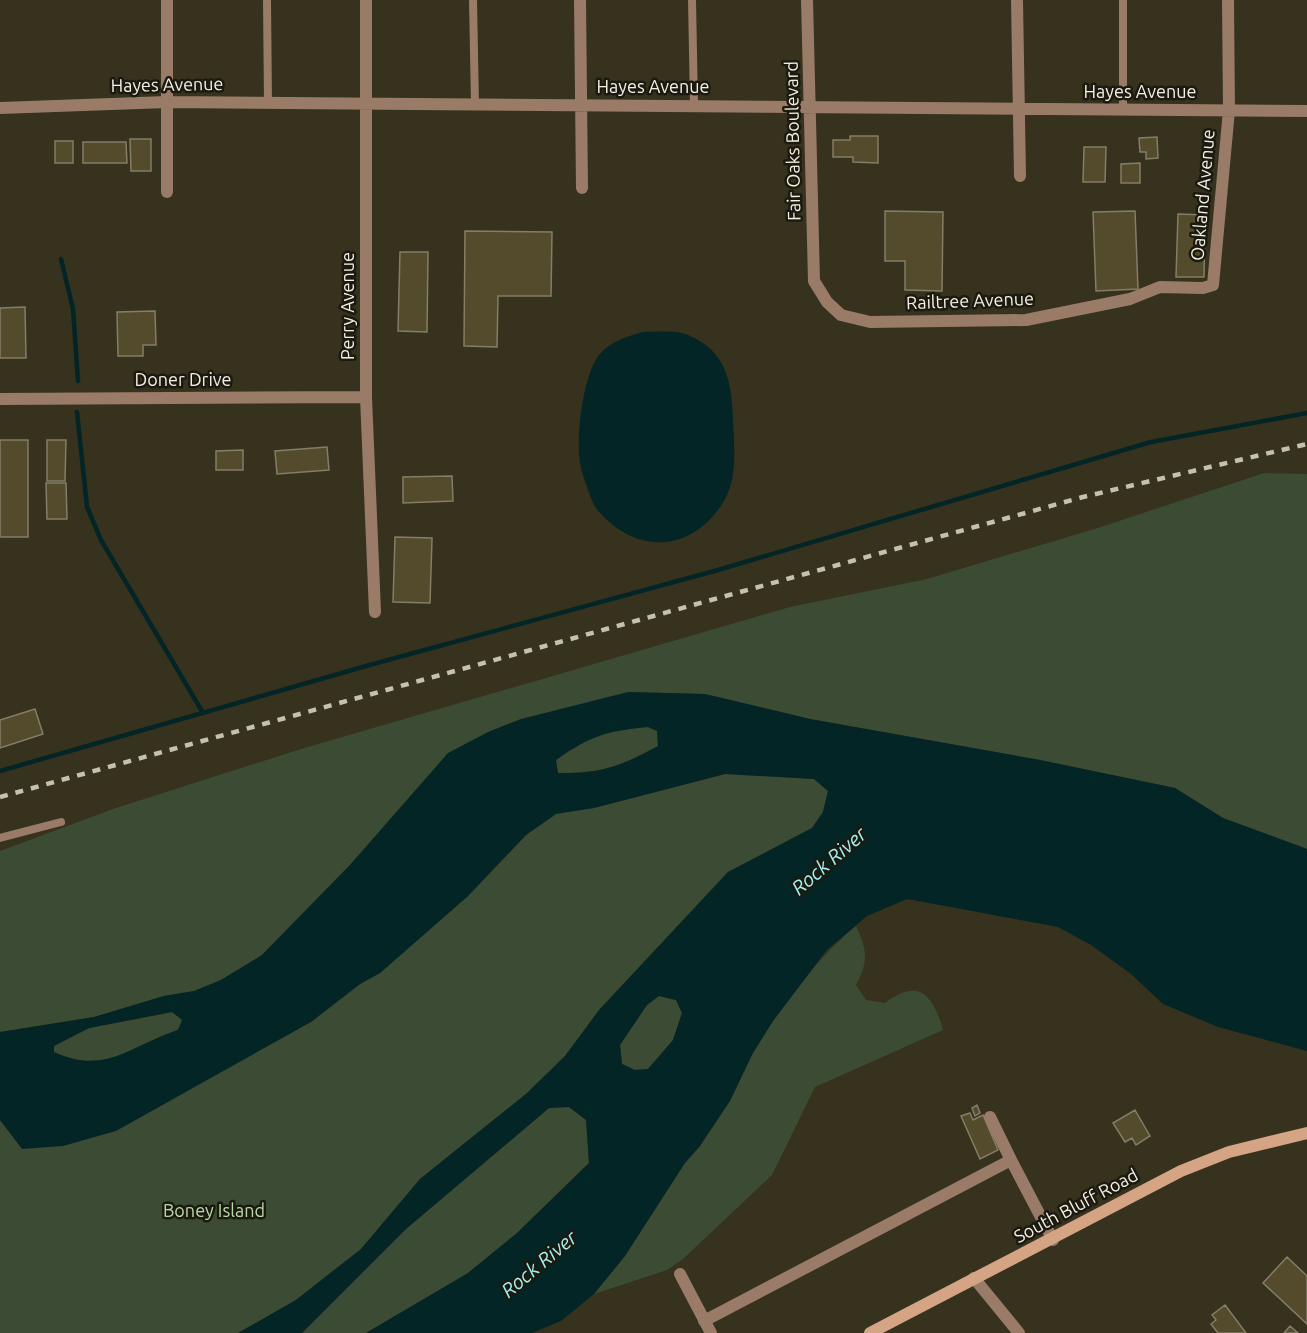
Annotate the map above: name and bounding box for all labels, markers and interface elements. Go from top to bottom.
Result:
street label: Fair Oaks Boulevard [781,61,803,221]
street label: Hayes Avenue [110,73,224,95]
street label: Hayes Avenue [597,76,709,96]
street label: Hayes Avenue [1084,81,1196,101]
street label: Oakland Avenue [1186,128,1218,261]
street label: Perry Avenue [337,252,357,360]
street label: Railtree Avenue [906,288,1034,312]
street label: Doner Drive [135,369,231,389]
water label: Rock River [787,821,872,899]
street label: South Bluff Road [1010,1164,1141,1246]
park label: Boney Island [163,1200,265,1220]
water label: Rock River [496,1225,582,1302]

